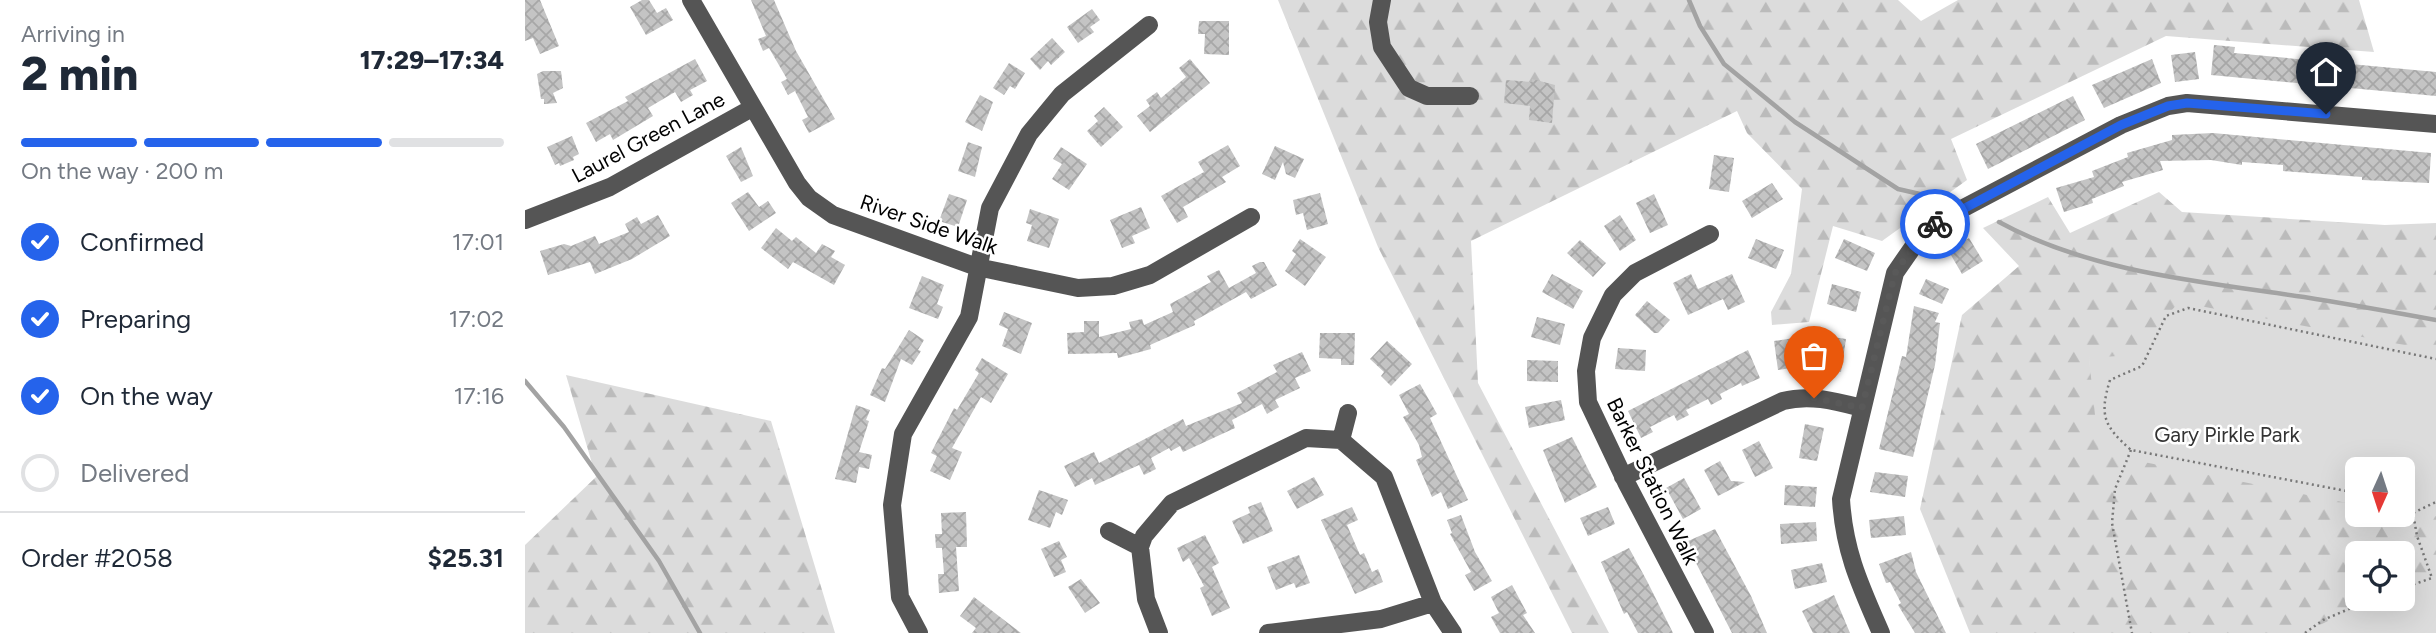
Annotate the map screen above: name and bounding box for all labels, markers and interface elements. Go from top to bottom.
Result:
text: Arriving in [21,20,125,48]
pin [2296,42,2356,114]
text: 17:29–17:34 [360,44,504,76]
text: 2 min [21,46,138,102]
icon: home [2307,53,2345,91]
street label: Laurel Green Lane [567,86,729,188]
text: On the way · 200 m [21,157,223,185]
street label: River Side Walk [857,189,1002,260]
courier [1900,189,1970,259]
icon: bike [1916,205,1954,243]
icon: check [21,223,59,261]
text: Confirmed [80,226,204,258]
text: 17:01 [452,228,504,256]
icon: check [21,300,59,338]
text: Preparing [80,303,191,335]
text: 17:02 [449,305,504,333]
pin [1784,326,1844,398]
icon: bag [1795,337,1833,375]
icon: check [21,377,59,415]
text: On the way [80,380,213,412]
text: 17:16 [454,382,504,410]
street label: Barker Station Walk [1602,393,1705,569]
park label: Gary Pirkle Park [2154,422,2301,447]
text: Delivered [80,457,189,489]
north arrow [2345,457,2415,527]
map controls [2345,457,2415,611]
button: locate [2345,541,2415,611]
text: Order #2058 [21,542,173,574]
text: $25.31 [428,542,504,574]

